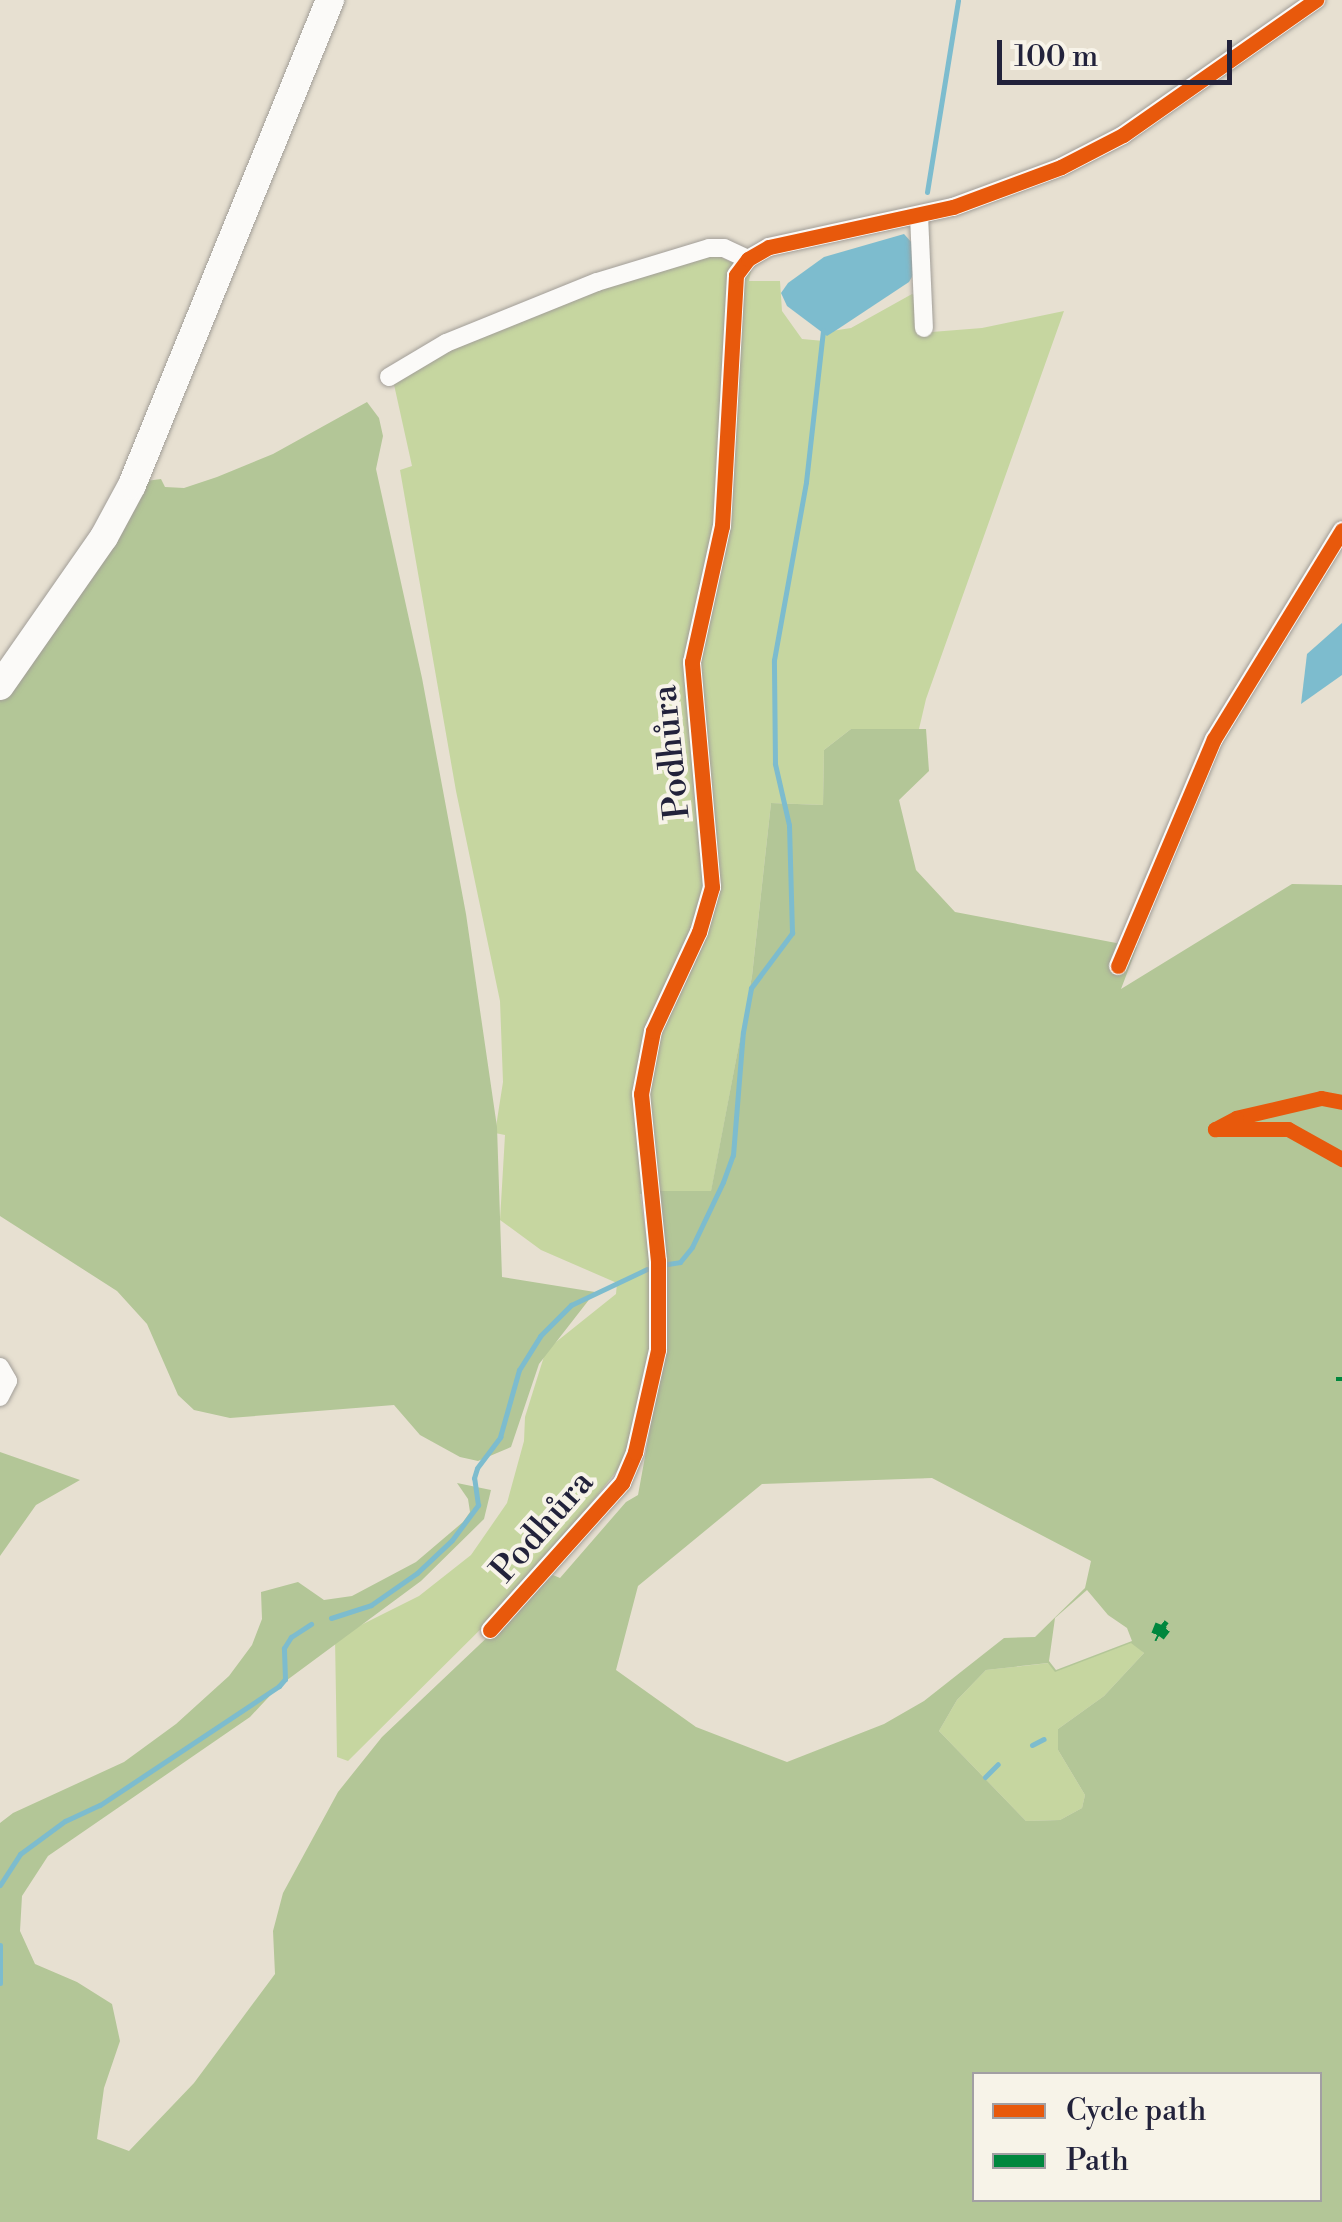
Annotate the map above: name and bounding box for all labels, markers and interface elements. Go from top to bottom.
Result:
scale bar [1002,20,1237,82]
text: 100 m [1014,38,1098,76]
street label: Podhůra [644,683,700,821]
street label: Podhůra [483,1462,603,1592]
legend [972,2072,1322,2202]
text: Cycle path [1066,2092,1206,2130]
text: Path [1066,2142,1129,2180]

